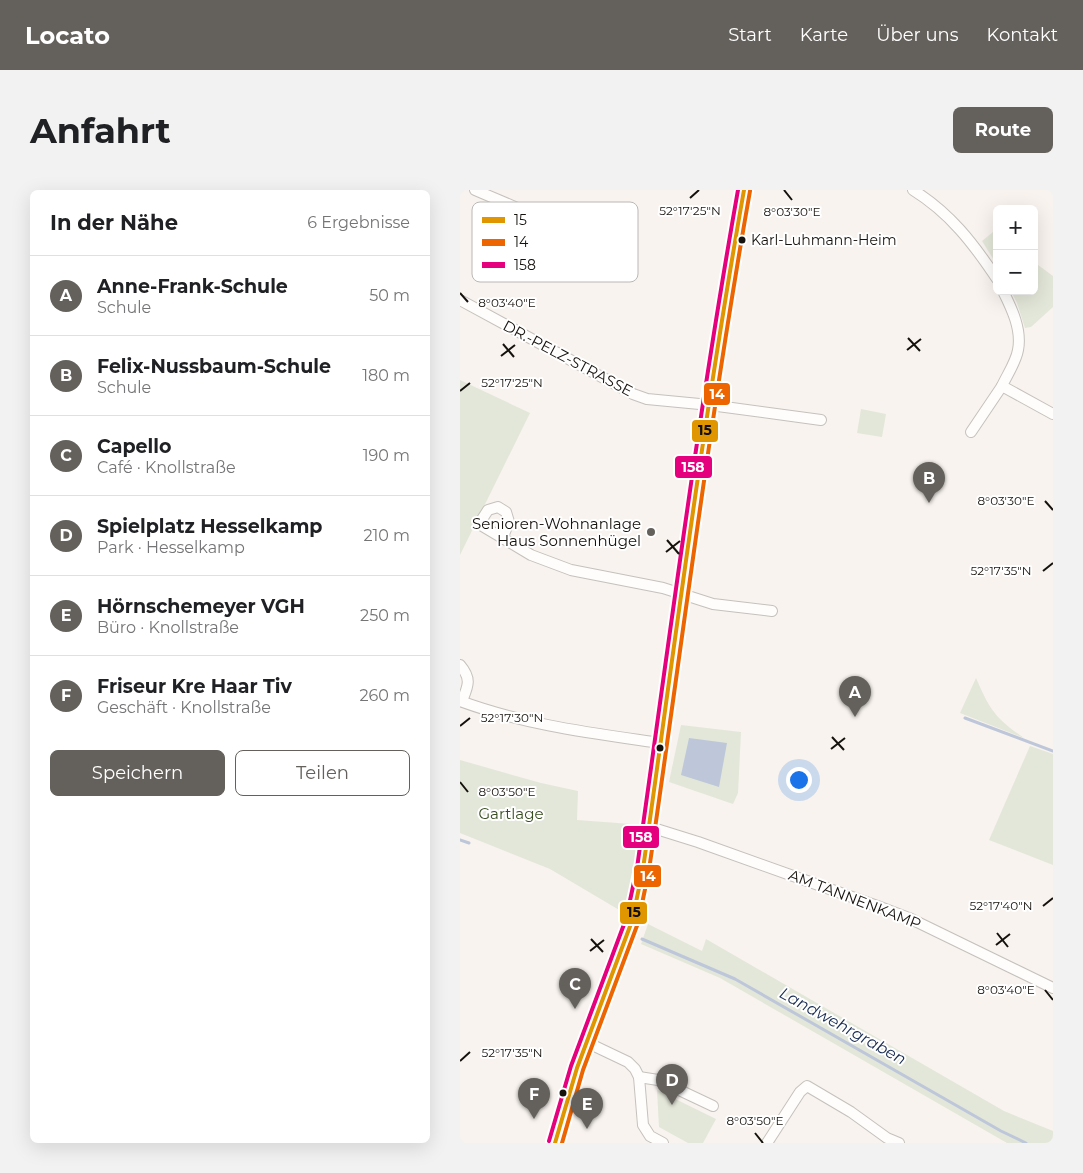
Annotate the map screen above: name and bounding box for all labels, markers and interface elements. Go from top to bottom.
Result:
text: Locato [25,21,110,50]
text: Start [728,24,772,46]
text: Karte [800,24,848,46]
text: Über uns [876,24,959,46]
text: Kontakt [987,24,1058,46]
button: Route [953,107,1053,153]
text: Anfahrt [30,109,171,152]
legend [472,202,638,282]
text: 52°17'25"N [659,203,721,218]
text: 8°03'30"E [763,204,821,219]
map controls [993,205,1038,295]
button: + [993,205,1038,250]
text: In der Nähe [50,210,178,235]
text: 15 [514,211,527,229]
text: 6 Ergebnisse [307,213,410,232]
place label: Karl-Luhmann-Heim [751,231,897,249]
text: 14 [514,233,529,251]
marker: Karl-Luhmann-Heim [737,235,747,245]
button: − [993,250,1038,295]
text: 158 [514,256,536,274]
text: Anne-Frank-Schule [97,275,288,298]
text: A [60,286,72,305]
text: 50 m [369,286,410,305]
text: 8°03'40"E [478,295,536,310]
text: Schule [97,298,151,317]
street label: DR.-PELZ-STRASSE [500,316,636,400]
text: Felix-Nussbaum-Schule [97,355,331,378]
text: B [60,366,72,385]
text: 180 m [362,366,410,385]
text: 52°17'25"N [481,375,543,390]
text: Schule [97,378,151,397]
line badge: 14 [703,382,731,406]
text: 14 [709,385,725,403]
line badge: 15 [691,419,719,443]
text: 15 [698,421,712,439]
text: Capello [97,435,171,458]
text: C [60,446,72,465]
text: 190 m [363,446,410,465]
line badge: 158 [674,455,713,479]
text: Café · Knollstraße [97,458,236,477]
text: 158 [681,458,705,476]
pin: B [913,462,945,503]
text: 8°03'30"E [977,493,1035,508]
place label: Senioren-Wohnanlage Haus Sonnenhügel [472,514,641,550]
text: Spielplatz Hesselkamp [97,515,322,538]
text: D [59,526,73,545]
text: 210 m [363,526,410,545]
marker: Senioren-Wohnanlage Haus Sonnenhügel [645,526,657,538]
text: Park · Hesselkamp [97,538,245,557]
text: 52°17'35"N [970,563,1032,578]
text: Hörnschemeyer VGH [97,595,305,618]
text: E [61,606,71,625]
text: 250 m [360,606,410,625]
text: Büro · Knollstraße [97,618,239,637]
text: Friseur Kre Haar Tiv [97,675,292,698]
pin: A [839,676,871,717]
text: F [61,686,71,705]
text: 260 m [359,686,410,705]
text: Geschäft · Knollstraße [97,698,271,717]
text: 52°17'30"N [481,710,543,725]
unlabelled marker [655,743,665,753]
button: Speichern [50,750,225,796]
button: Teilen [235,750,410,796]
your location [786,767,812,793]
text: 8°03'50"E [478,784,536,799]
park label: Gartlage [479,804,544,823]
line badge: 158 [622,825,660,849]
text: 158 [629,828,653,846]
line badge: 14 [633,864,662,888]
street label: AM TANNENKAMP [786,865,924,933]
text: 14 [640,867,656,885]
text: 52°17'40"N [970,898,1033,913]
line badge: 15 [619,901,648,925]
text: 15 [627,903,641,921]
pin: C [559,968,591,1009]
text: 8°03'40"E [977,982,1035,997]
water label: Landwehrgraben [776,983,910,1069]
text: 52°17'35"N [481,1045,543,1060]
pin: D [656,1064,688,1105]
pin: F [518,1078,550,1119]
unlabelled marker [558,1088,568,1098]
pin: E [571,1088,603,1129]
text: 8°03'50"E [726,1113,784,1128]

